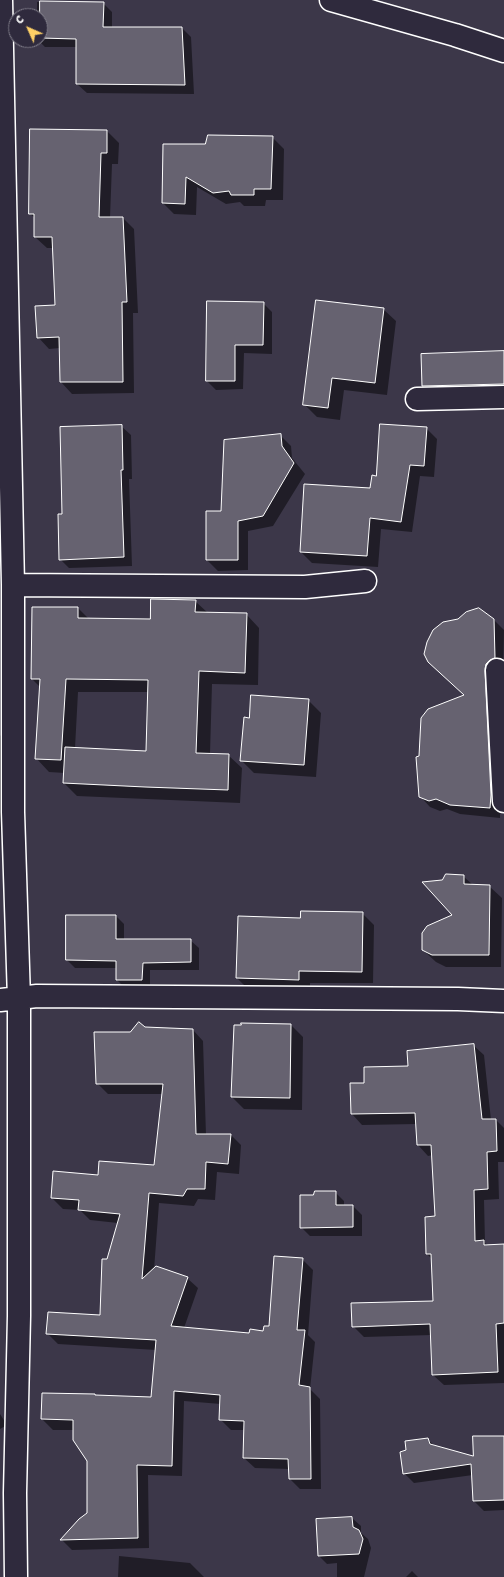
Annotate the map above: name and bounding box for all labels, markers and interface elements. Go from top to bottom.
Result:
north arrow [8,8,48,48]
text: С [12,12,28,28]

